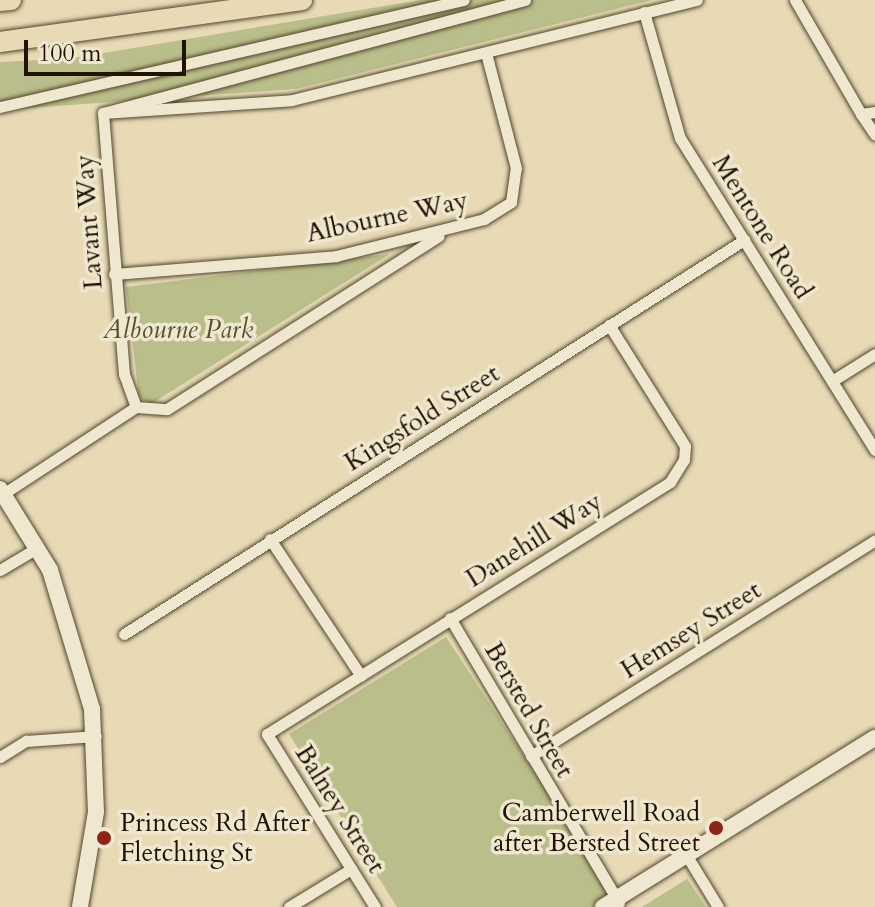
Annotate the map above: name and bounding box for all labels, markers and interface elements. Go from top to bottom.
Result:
scale bar [28,24,190,74]
text: 100 m [38,37,102,70]
street label: Mentone Road [705,149,819,305]
street label: Lavant Way [69,154,109,290]
street label: Albourne Way [303,185,471,249]
park label: Albourne Park [103,314,253,346]
street label: Kingsfold Street [339,358,505,478]
street label: Danehill Way [460,486,608,594]
street label: Hemsey Street [615,575,767,685]
street label: Bersted Street [478,637,580,783]
street label: Balney Street [288,739,392,879]
place label: Camberwell Road after Bersted Street [493,797,700,858]
place label: Princess Rd After Fletching St [120,807,310,868]
marker: Camberwell Road after Bersted Street [707,819,725,837]
marker: Princess Rd After Fletching St [95,829,113,847]

